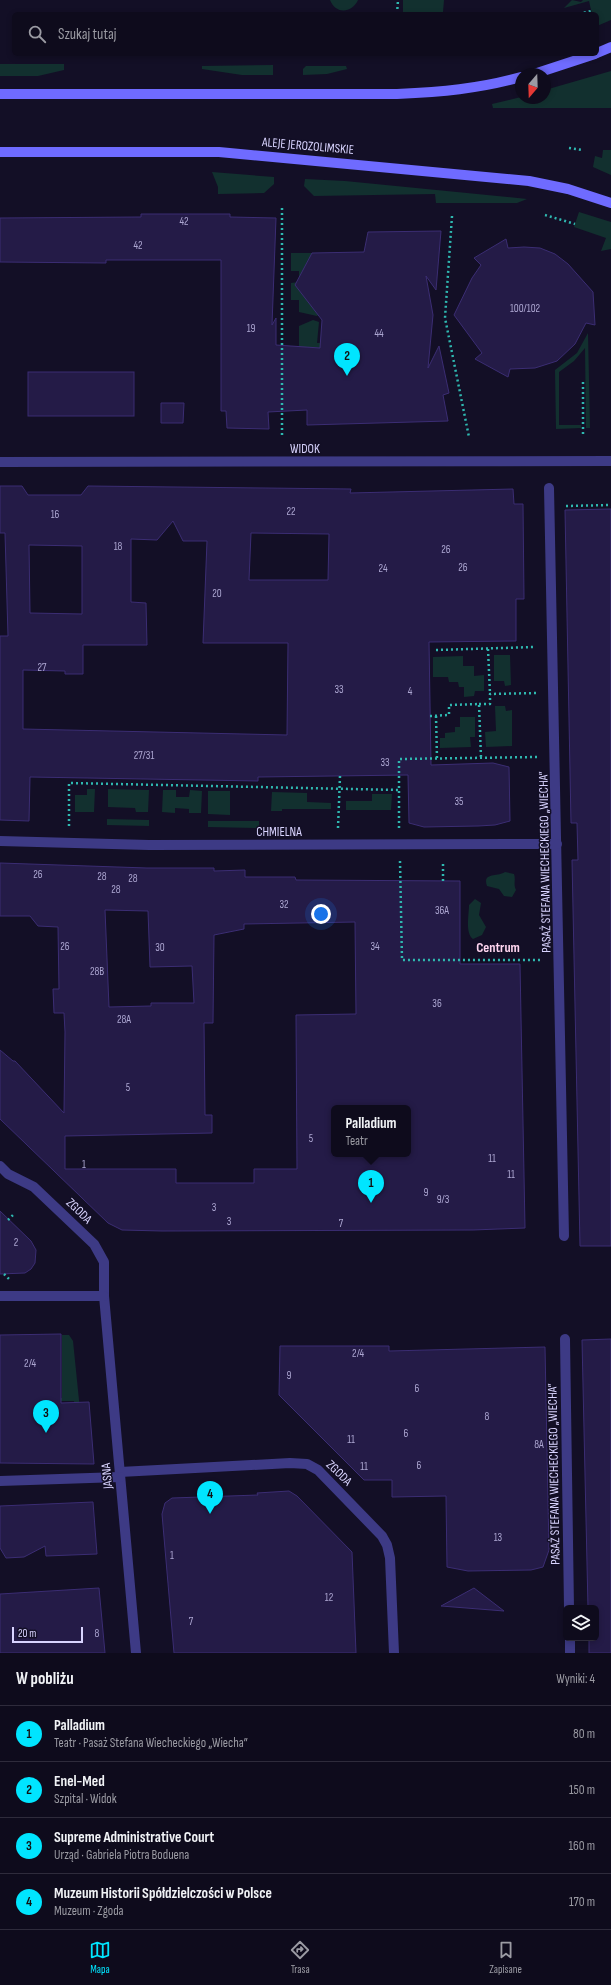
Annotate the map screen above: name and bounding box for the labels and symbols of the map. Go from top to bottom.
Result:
north arrow [515,68,551,104]
street label: ALEJE JEROZOLIMSKIE [260,134,355,158]
house number: 42 [179,215,189,228]
house number: 42 [133,239,143,252]
house number: 100/102 [510,302,541,315]
house number: 19 [247,322,255,335]
house number: 44 [374,327,384,340]
pin: 2 [334,343,360,376]
street label: WIDOK [290,441,320,457]
house number: 22 [286,505,296,518]
house number: 16 [51,508,60,521]
house number: 18 [114,540,123,553]
house number: 26 [441,543,451,556]
house number: 26 [458,561,468,574]
house number: 24 [378,562,388,575]
house number: 20 [212,587,222,600]
house number: 27 [38,661,47,674]
house number: 33 [334,683,344,696]
house number: 4 [408,685,413,698]
house number: 27/31 [134,749,154,762]
house number: 33 [380,756,390,769]
street label: PASAŻ STEFANA WIECHECKIEGO „WIECHA” [534,771,555,953]
house number: 35 [454,795,464,808]
street label: CHMIELNA [256,824,302,840]
house number: 26 [33,868,43,881]
house number: 28 [97,870,107,883]
house number: 28 [128,872,138,885]
house number: 28 [111,883,121,896]
house number: 32 [279,898,289,911]
your location [311,904,331,924]
house number: 36A [435,904,449,917]
district label: Centrum [476,939,520,956]
house number: 26 [60,940,70,953]
house number: 34 [370,940,380,953]
house number: 30 [155,941,165,954]
house number: 28B [90,965,104,978]
house number: 36 [432,997,442,1010]
house number: 28A [117,1013,131,1026]
house number: 5 [126,1081,130,1094]
house number: 5 [309,1132,313,1145]
house number: 11 [488,1152,496,1165]
house number: 1 [82,1158,86,1171]
house number: 11 [507,1168,515,1181]
pin: 1 [358,1170,384,1203]
house number: 9 [424,1186,429,1199]
house number: 9/3 [437,1193,450,1206]
street label: ZGODA [63,1195,96,1227]
house number: 3 [212,1201,217,1214]
house number: 3 [227,1215,232,1228]
house number: 7 [339,1217,344,1230]
house number: 2 [14,1236,19,1249]
house number: 2/4 [352,1347,364,1360]
house number: 2/4 [24,1357,36,1370]
house number: 9 [287,1369,292,1382]
house number: 6 [415,1382,420,1395]
street label: PASAŻ STEFANA WIECHECKIEGO „WIECHA” [543,1383,564,1565]
pin: 3 [33,1400,59,1433]
house number: 8 [485,1410,490,1423]
house number: 6 [404,1427,409,1440]
house number: 11 [347,1433,355,1446]
house number: 8A [534,1438,544,1451]
street label: ZGODA [323,1457,356,1489]
house number: 6 [417,1459,422,1472]
house number: 11 [360,1460,368,1473]
street label: JASNA [98,1462,116,1491]
pin: 4 [197,1481,223,1514]
house number: 13 [494,1531,503,1544]
house number: 1 [170,1549,174,1562]
house number: 12 [325,1591,334,1604]
house number: 7 [189,1615,194,1628]
scale bar [12,1625,83,1644]
house number: 8 [95,1627,100,1640]

